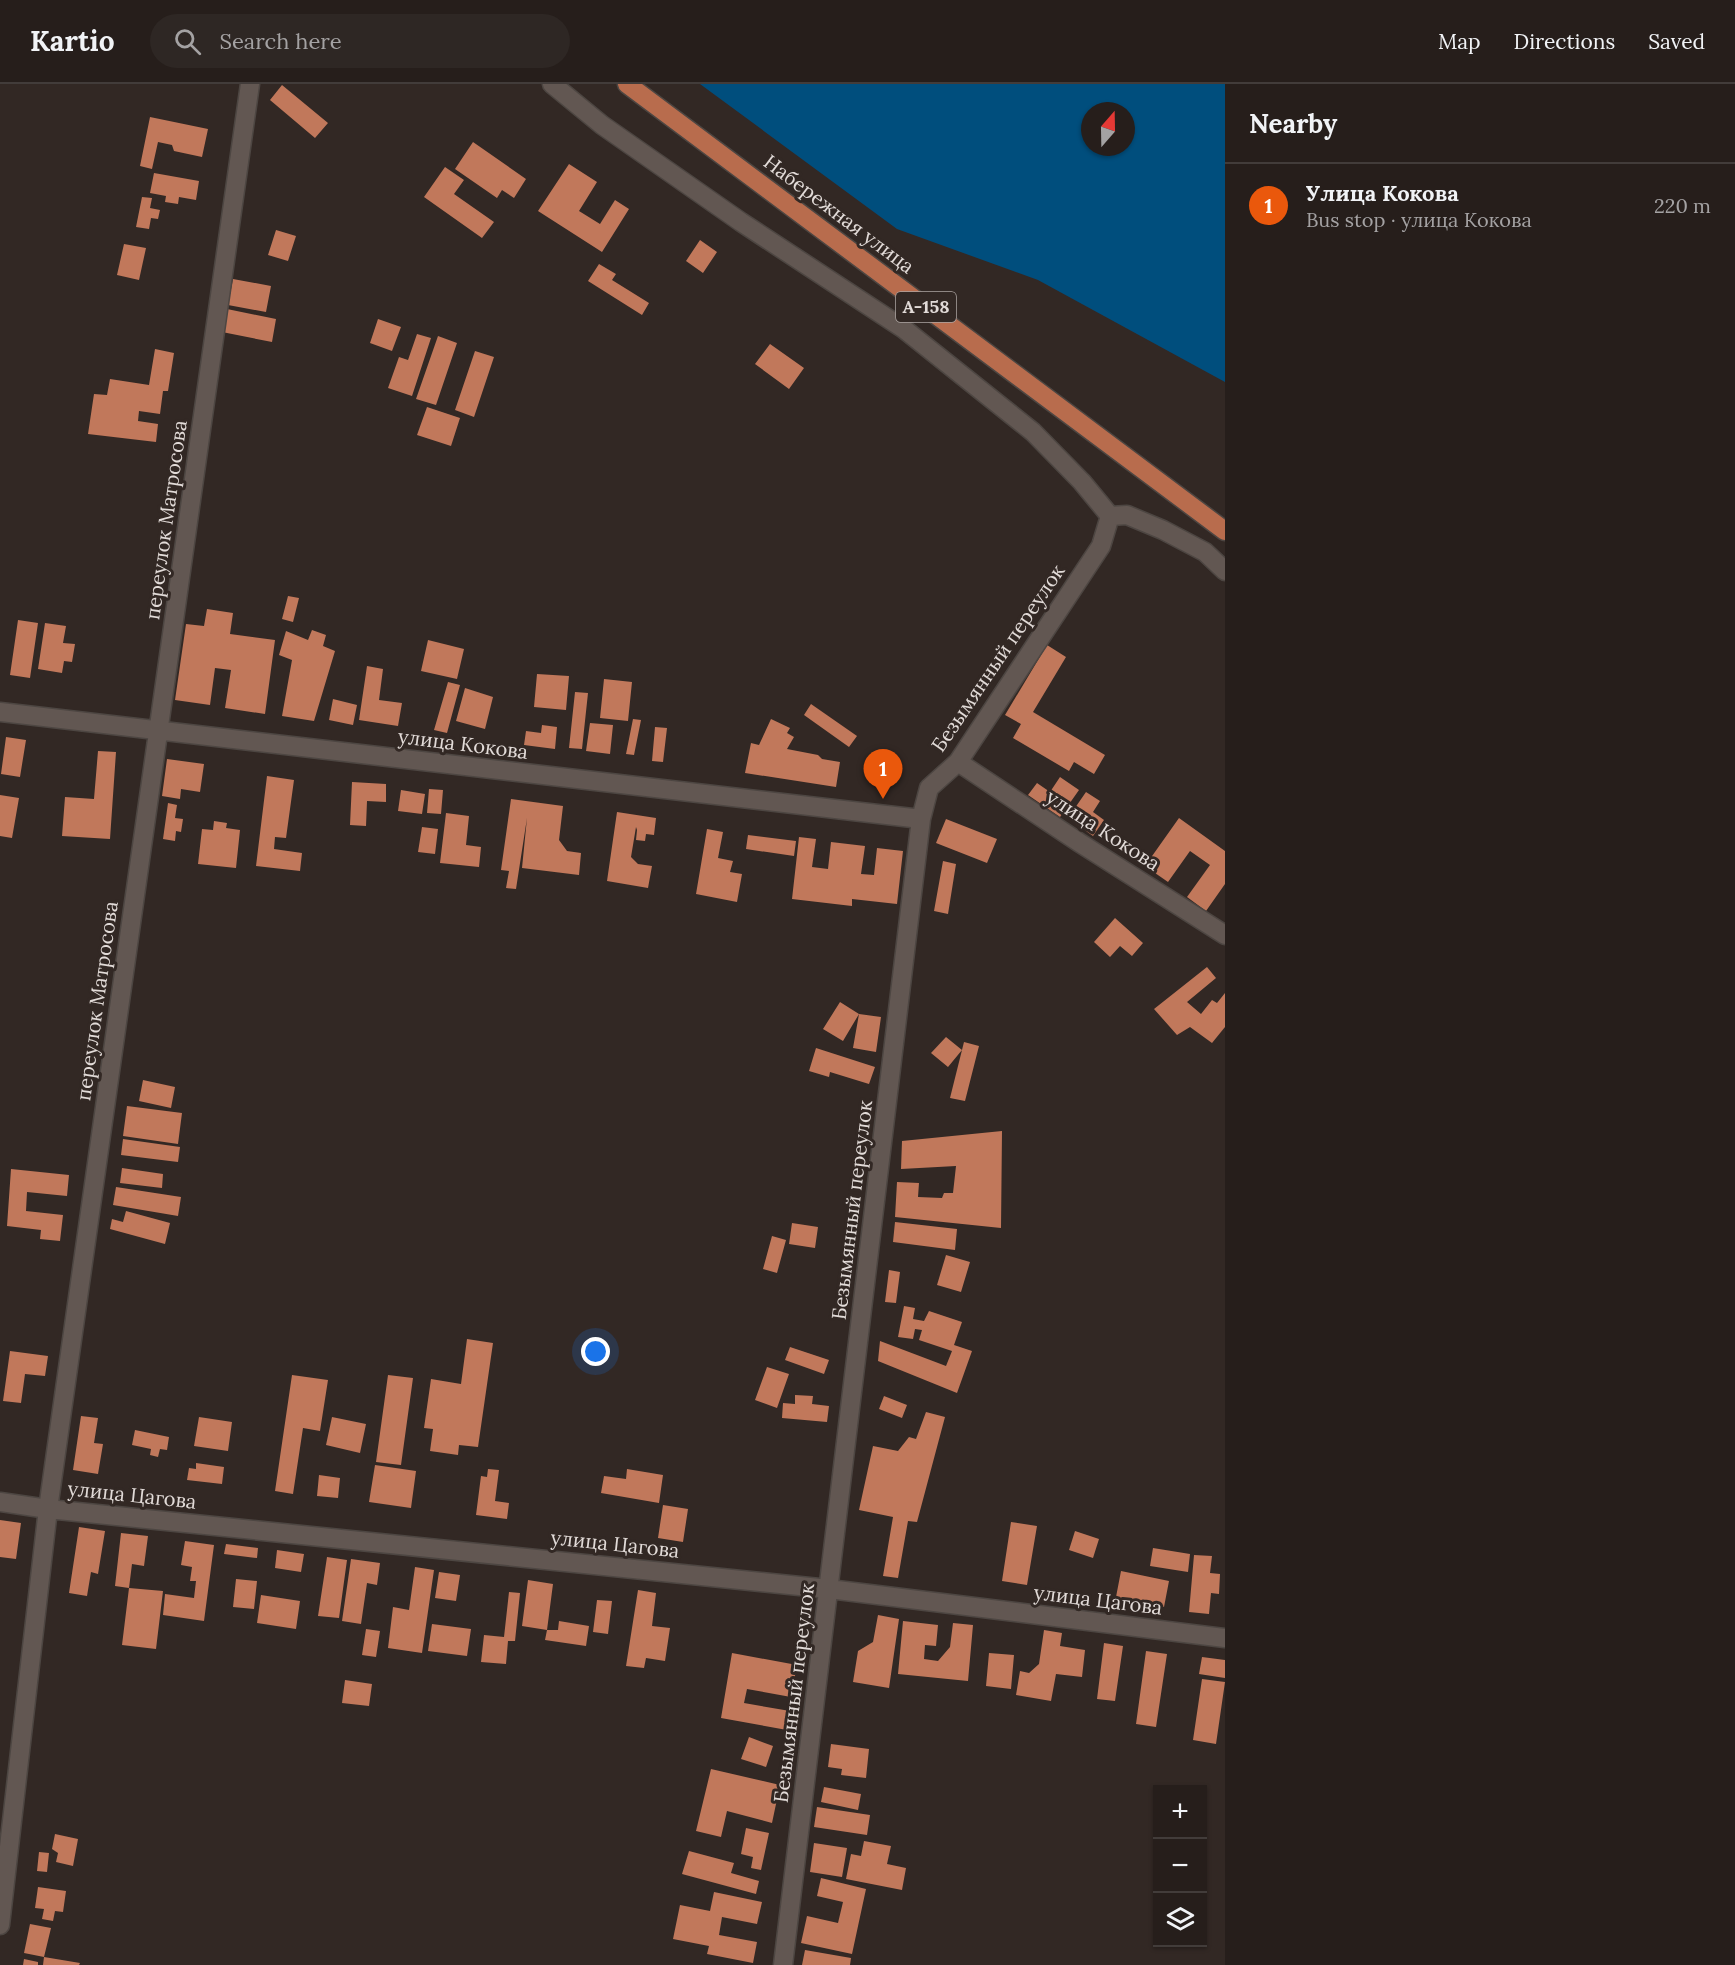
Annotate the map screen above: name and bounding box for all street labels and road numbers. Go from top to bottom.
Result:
street label: Набережная улица [759,149,920,278]
road number: А-158 [896,292,956,322]
street label: переулок Матросова [139,419,192,621]
street label: Безымянный переулок [925,559,1070,756]
street label: улица Кокова [397,723,530,764]
street label: улица Кокова [1042,783,1165,876]
street label: переулок Матросова [70,900,123,1102]
street label: Безымянный переулок [826,1098,877,1321]
street label: улица Цагова [66,1475,198,1514]
street label: улица Цагова [549,1524,681,1563]
street label: улица Цагова [1032,1579,1164,1620]
street label: Безымянный переулок [768,1581,819,1804]

